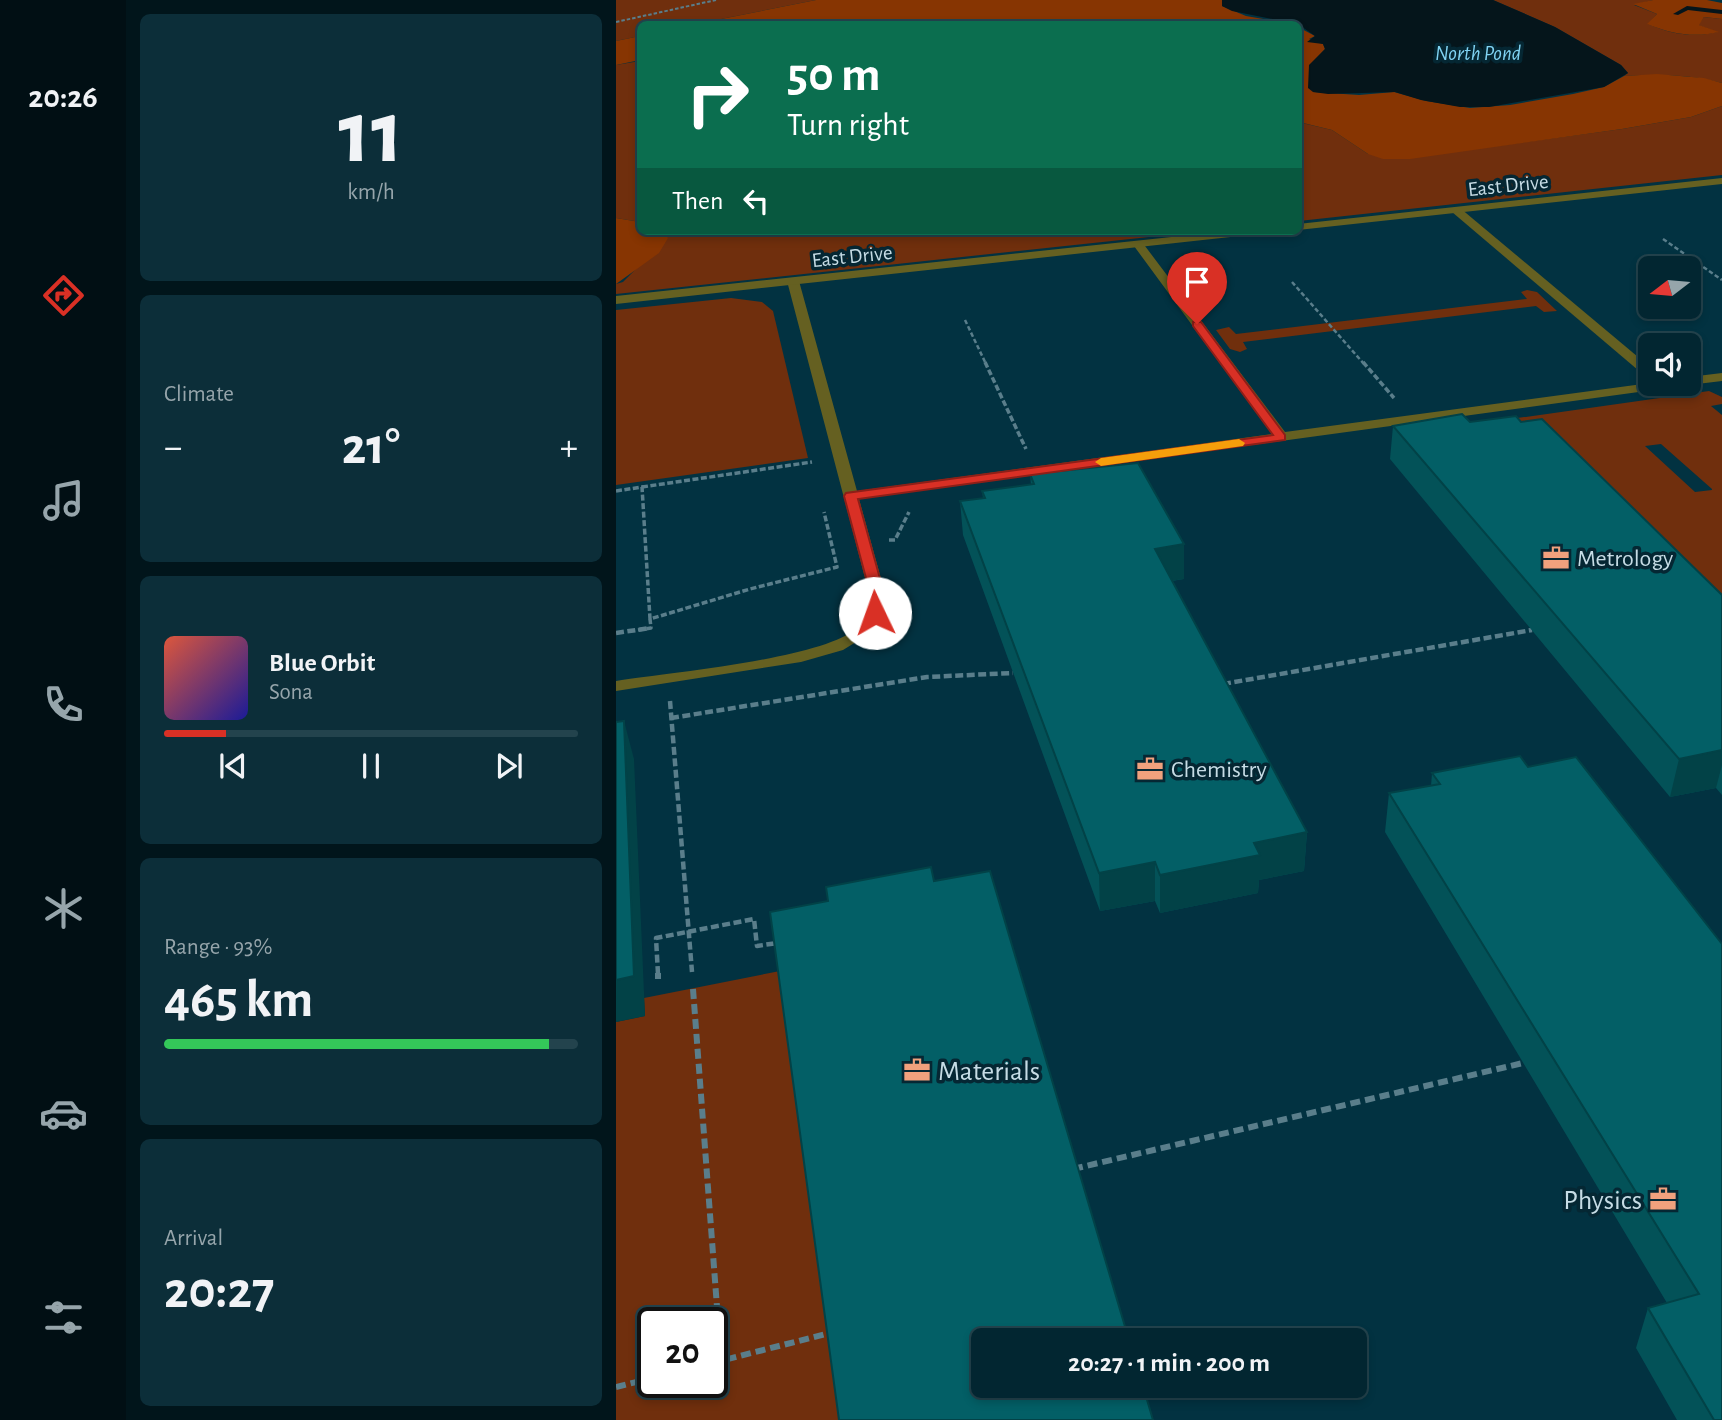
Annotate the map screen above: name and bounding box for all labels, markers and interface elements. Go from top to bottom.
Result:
water label: North Pond [1435,43,1521,64]
icon: right [672,49,763,140]
text: 50 m [787,51,881,100]
text: 20:26 [28,81,98,113]
text: 11 [338,88,404,179]
text: Turn right [787,109,909,141]
street label: East Drive [1467,171,1549,200]
text: km/h [347,181,395,204]
icon: left [737,182,775,220]
text: Then [672,188,723,214]
street label: East Drive [811,242,893,271]
pin [1167,252,1227,324]
north arrow [1638,256,1701,318]
map controls [1638,256,1701,396]
icon: arrive [1178,263,1216,301]
icon: directions [39,271,88,320]
button: sound [1638,333,1701,396]
text: Climate [164,383,234,406]
text: 21° [342,421,400,473]
text: − [164,429,182,467]
text: + [560,429,578,467]
icon: music [39,476,88,525]
office icon: Metrology [1541,543,1571,573]
place label: Metrology [1577,547,1673,571]
position arrow [838,576,912,650]
text: Blue Orbit [269,650,375,676]
icon: phone [39,680,88,729]
text: Sona [269,681,313,704]
icon: previous [214,747,252,785]
icon: pause [352,747,390,785]
icon: next [490,747,528,785]
office icon: Chemistry [1135,754,1165,784]
place label: Chemistry [1171,758,1267,782]
icon: climate [39,884,88,933]
text: Range · 93% [164,936,272,959]
text: 465 km [164,974,313,1026]
office icon: Materials [902,1055,932,1085]
place label: Materials [938,1058,1040,1086]
icon: car [39,1089,88,1138]
office icon: Physics [1648,1184,1678,1214]
place label: Physics [1563,1187,1642,1215]
text: Arrival [164,1227,223,1250]
text: 20:27 [164,1265,274,1317]
icon: filters [39,1293,88,1342]
speed limit sign: 20 [637,1307,728,1398]
text: 20:27 · 1 min · 200 m [1068,1350,1270,1376]

